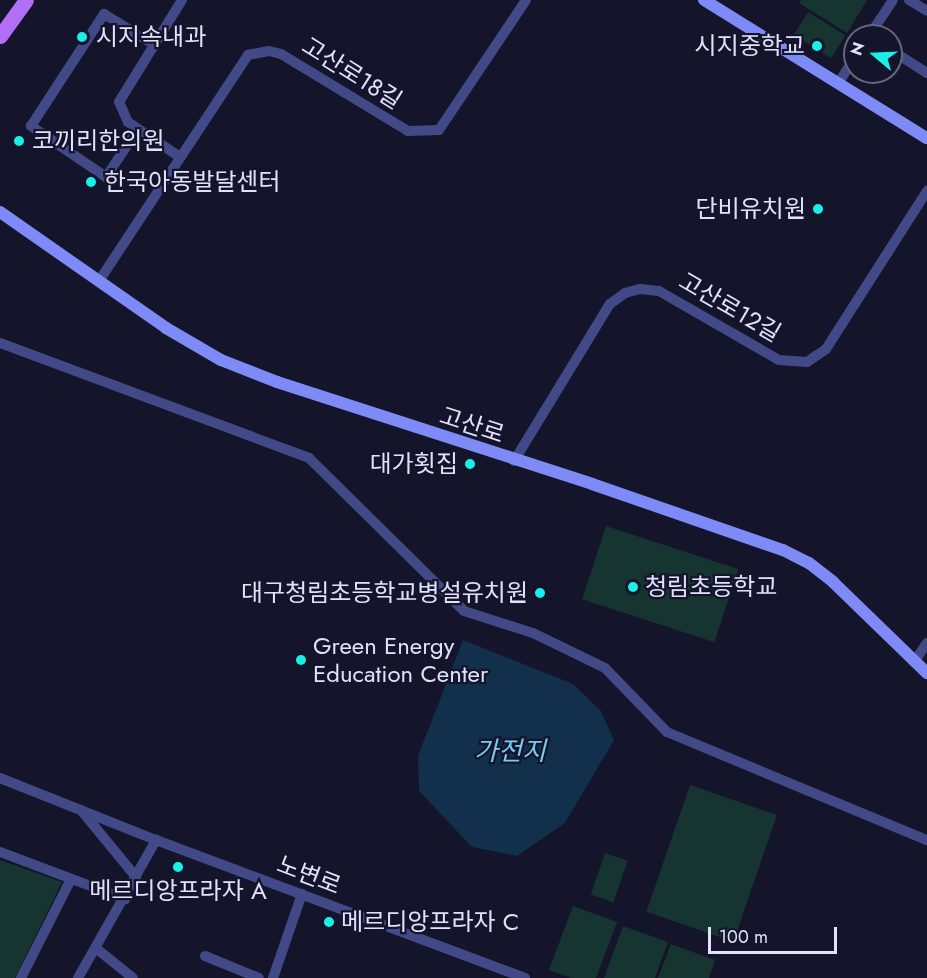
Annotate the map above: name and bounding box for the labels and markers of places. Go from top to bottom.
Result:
place label: 시지속내과 [96,23,206,51]
marker: 시지속내과 [73,28,91,46]
place label: 시지중학교 [695,32,805,60]
marker: 시지중학교 [810,39,824,53]
place label: 코끼리한의원 [32,127,164,155]
marker: 코끼리한의원 [10,132,28,150]
place label: 한국아동발달센터 [104,168,281,196]
marker: 한국아동발달센터 [82,173,100,191]
place label: 단비유치원 [696,195,806,223]
marker: 단비유치원 [811,202,825,216]
place label: 대가횟집 [370,450,458,478]
marker: 대가횟집 [463,457,477,471]
place label: 청림초등학교 [645,573,777,601]
place label: 대구청림초등학교병설유치원 [241,579,528,607]
marker: 청림초등학교 [626,580,640,594]
marker: 대구청림초등학교병설유치원 [533,586,547,600]
place label: Green Energy Education Center [313,632,488,688]
marker: Green Energy Education Center [294,653,308,667]
marker: 메르디앙프라자 A [171,860,185,874]
place label: 메르디앙프라자 A [89,877,267,905]
place label: 메르디앙프라자 C [341,908,519,936]
marker: 메르디앙프라자 C [322,915,336,929]

